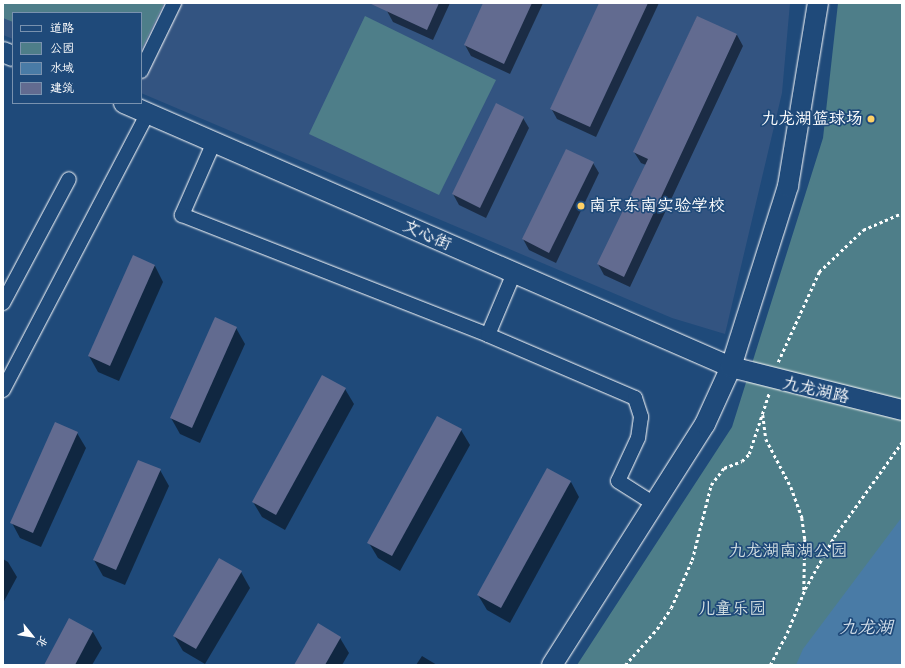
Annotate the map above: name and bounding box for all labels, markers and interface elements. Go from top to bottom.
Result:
legend [12,12,142,104]
text: 道路 [50,20,74,36]
text: 公园 [50,40,74,56]
text: 水域 [50,60,74,76]
text: 建筑 [50,80,74,96]
place label: 九龙湖篮球场 [761,109,863,129]
marker: 九龙湖篮球场 [866,114,876,124]
place label: 南京东南实验学校 [589,196,725,216]
marker: 南京东南实验学校 [576,201,586,211]
street label: 文心街 [400,215,454,255]
street label: 九龙湖路 [781,372,851,408]
park label: 九龙湖南湖公园 [729,541,847,561]
park label: 儿童乐园 [698,599,766,619]
north arrow [12,616,52,656]
water label: 九龙湖 [839,616,893,638]
text: 北 [34,634,51,650]

